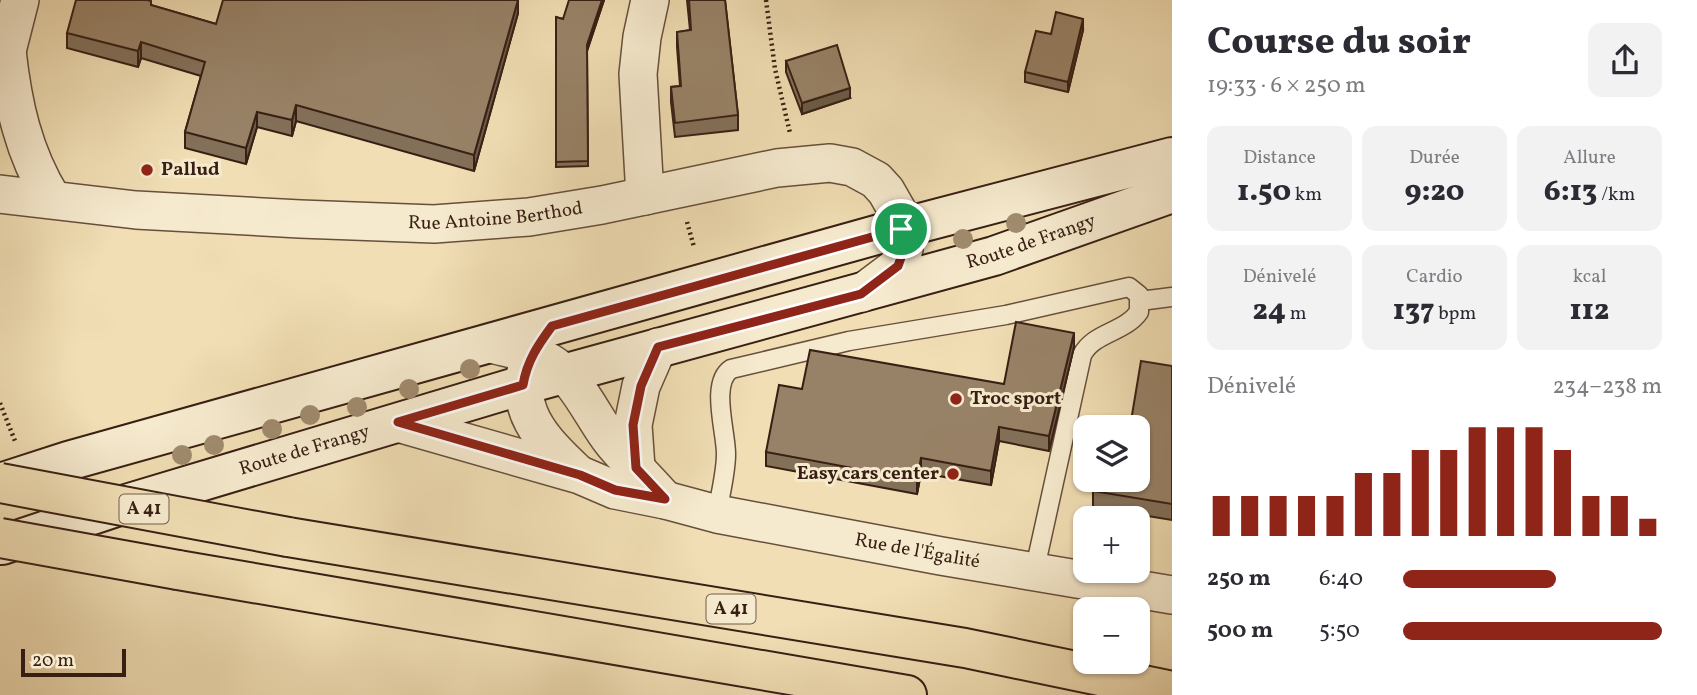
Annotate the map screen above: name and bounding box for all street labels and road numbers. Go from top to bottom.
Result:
street label: Rue Antoine Berthod [408,195,585,237]
street label: Route de Frangy [964,208,1099,276]
street label: Route de Frangy [236,419,373,482]
road number: A 41 [120,494,168,524]
street label: Rue de l'Égalité [853,527,982,575]
road number: A 41 [706,594,756,624]

